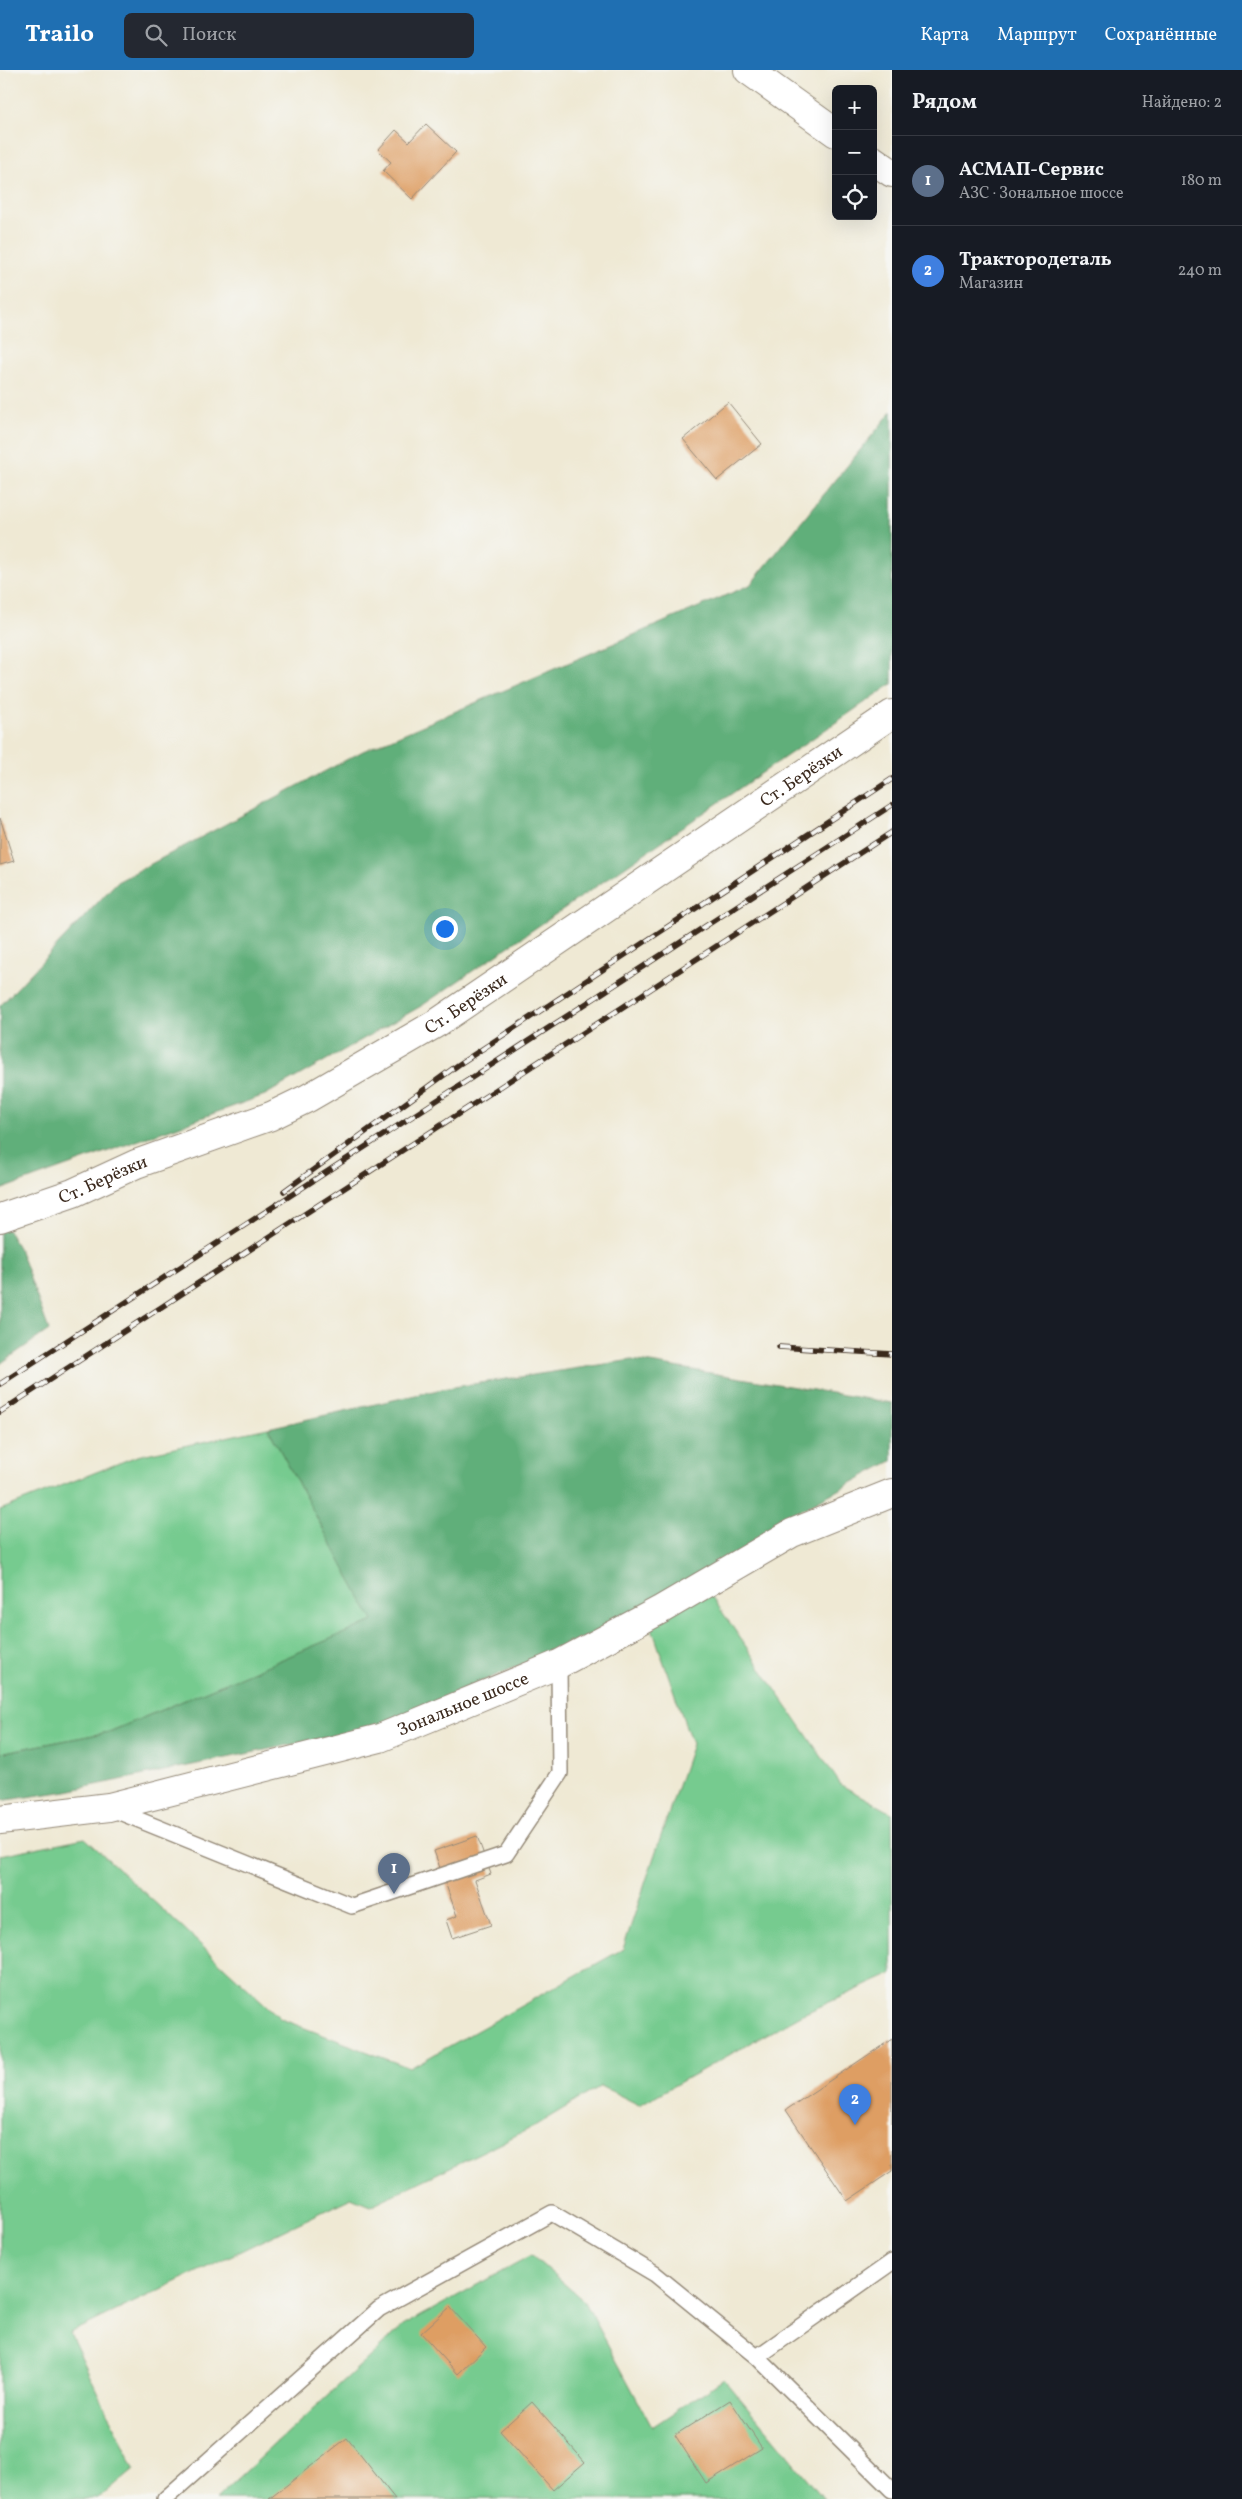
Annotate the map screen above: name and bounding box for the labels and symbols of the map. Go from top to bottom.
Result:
street label: Ст. Берёзки [755,740,848,814]
your location [432,916,458,942]
street label: Ст. Берёзки [421,968,513,1041]
street label: Ст. Берёзки [56,1150,151,1211]
street label: Зональное шоссе [394,1667,533,1744]
pin: 1 [378,1853,410,1894]
pin: 2 [839,2084,871,2125]

